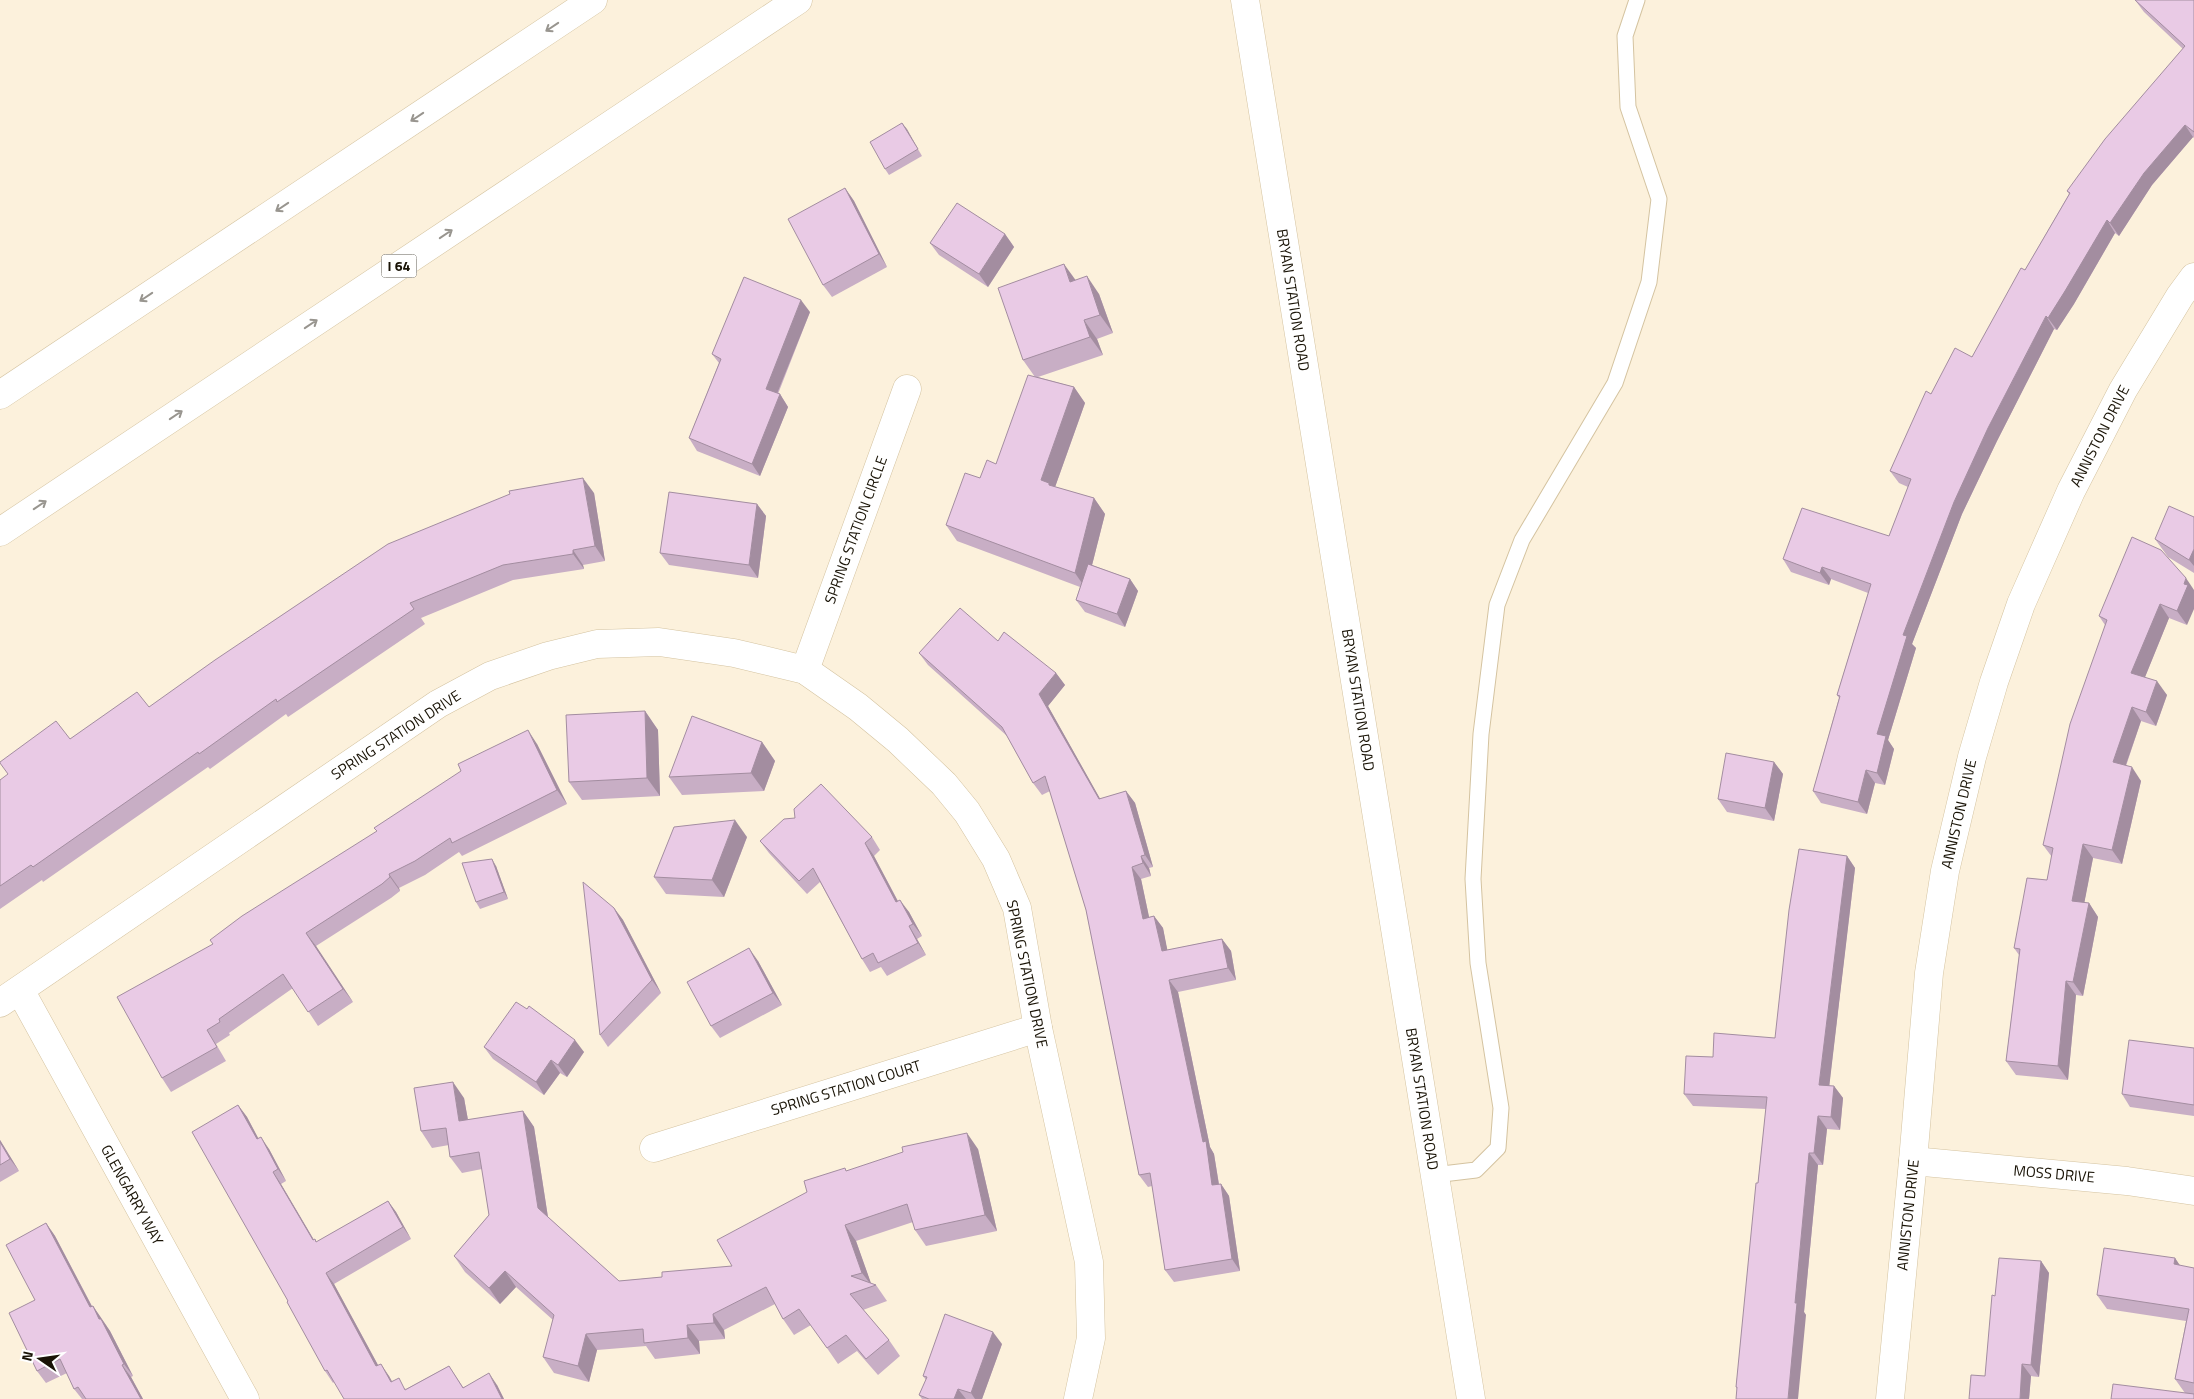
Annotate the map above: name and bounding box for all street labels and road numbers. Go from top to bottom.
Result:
street label: BRYAN STATION ROAD [1271,227,1316,373]
road number: I 64 [382,255,416,278]
street label: ANNISTON DRIVE [2064,381,2135,491]
street label: SPRING STATION CIRCLE [818,453,893,607]
street label: BRYAN STATION ROAD [1336,627,1381,773]
street label: SPRING STATION DRIVE [326,684,465,785]
street label: ANNISTON DRIVE [1935,757,1982,871]
street label: SPRING STATION DRIVE [1001,898,1054,1050]
street label: BRYAN STATION ROAD [1400,1026,1445,1172]
street label: SPRING STATION COURT [768,1054,924,1121]
street label: GLENGARRY WAY [95,1140,170,1249]
street label: ANNISTON DRIVE [1890,1158,1925,1272]
street label: MOSS DRIVE [2012,1158,2096,1189]

